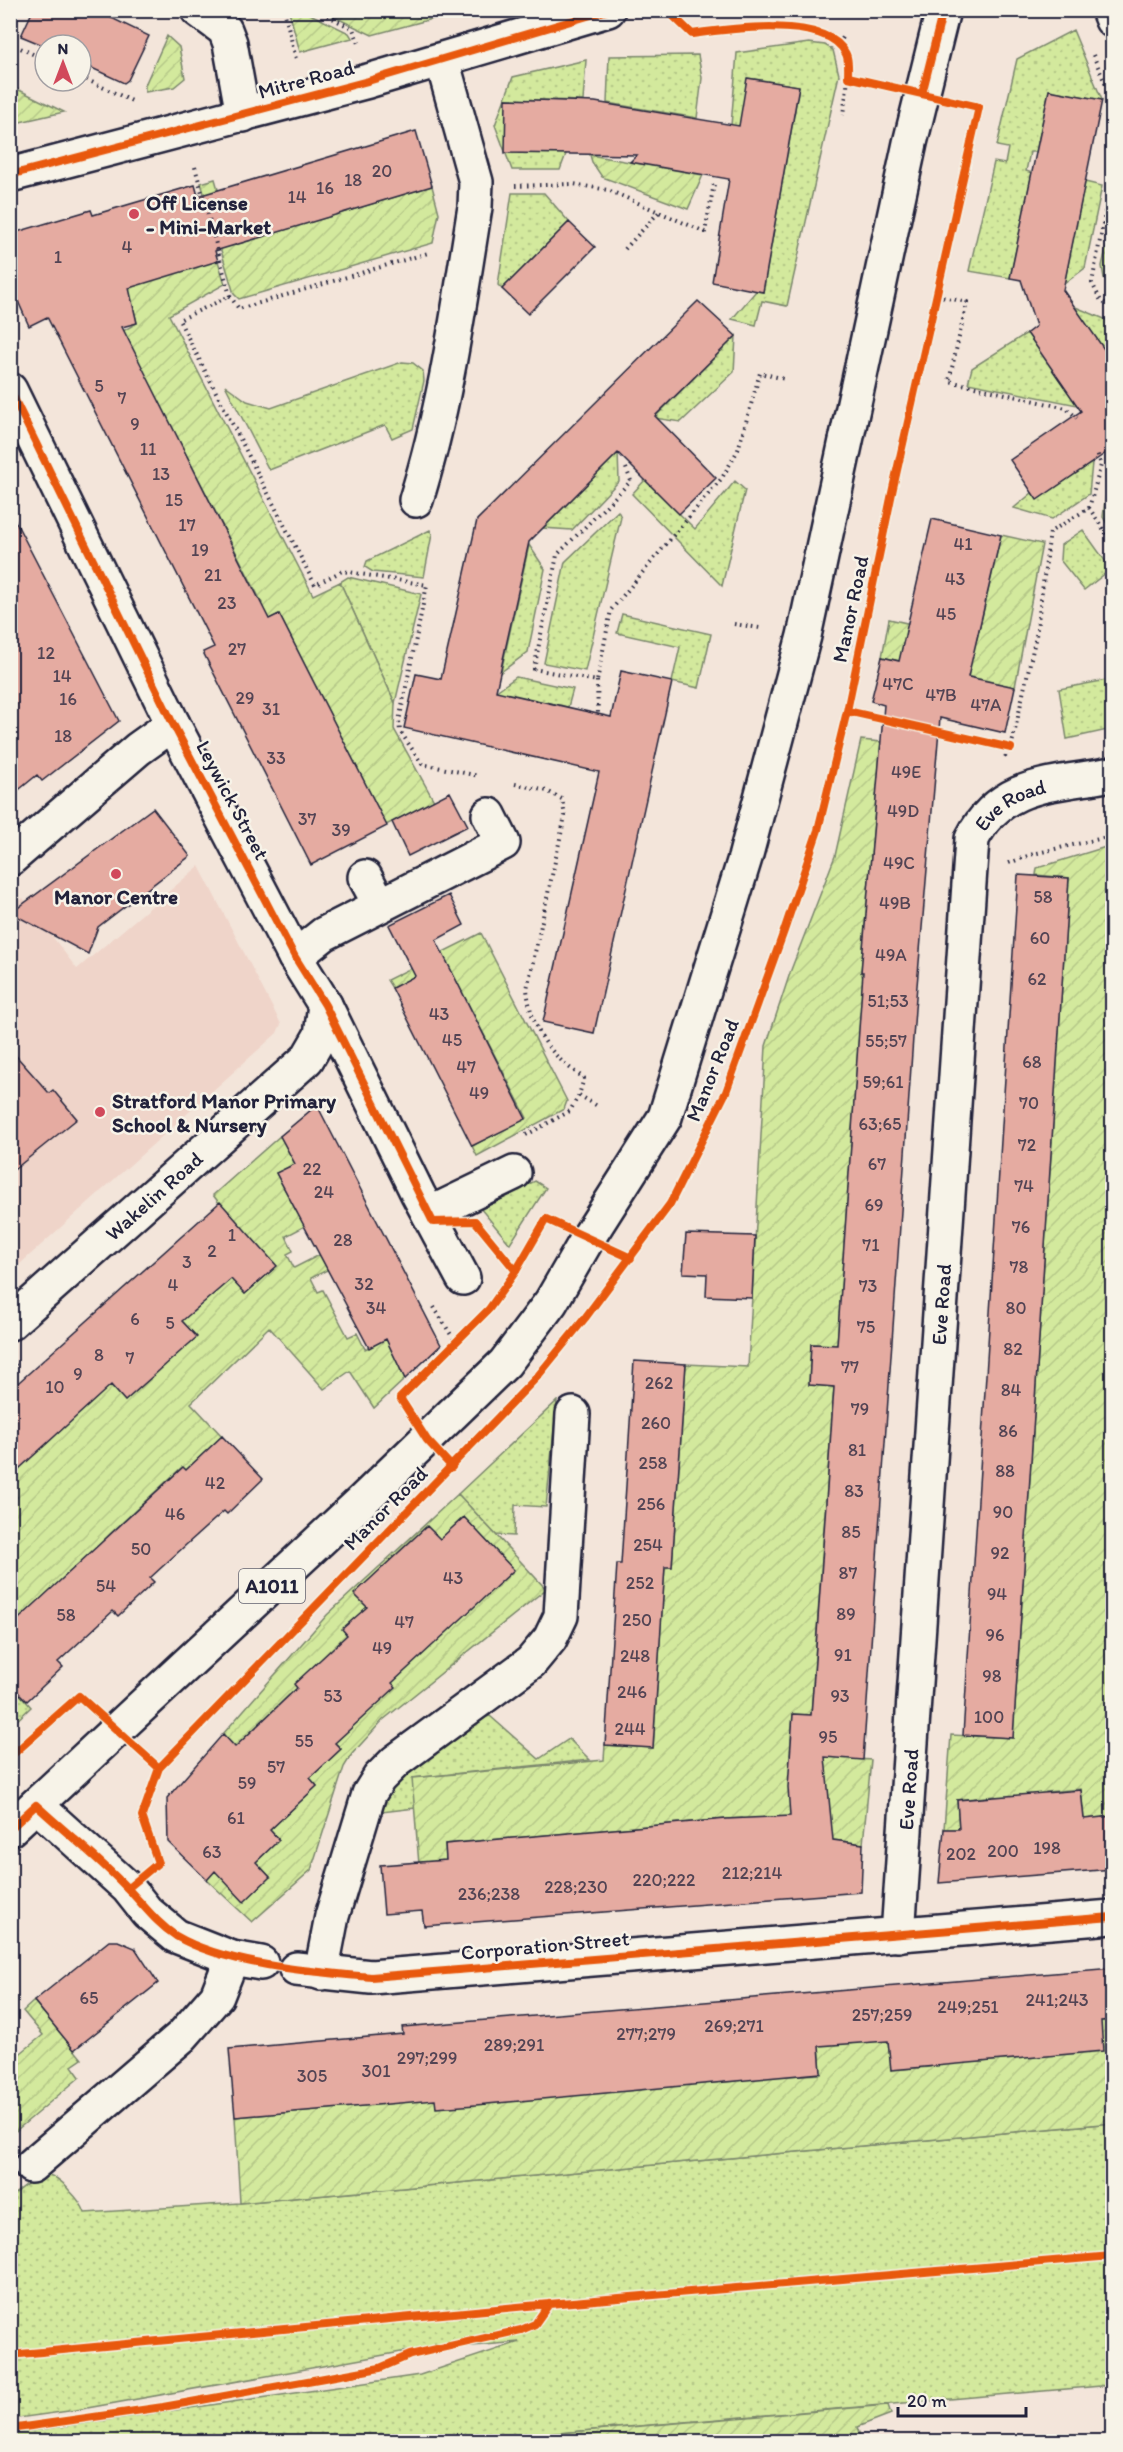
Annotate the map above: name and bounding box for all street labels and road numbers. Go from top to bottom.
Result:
street label: Mitre Road [255,54,357,104]
street label: Manor Road [826,553,874,665]
street label: Leywick Street [191,736,275,864]
street label: Eve Road [968,773,1048,835]
street label: Manor Road [680,1014,744,1125]
street label: Wakelin Road [100,1145,208,1245]
street label: Eve Road [925,1263,956,1346]
street label: Manor Road [338,1460,433,1555]
road number: A1011 [239,1569,305,1603]
street label: Eve Road [893,1748,923,1831]
street label: Corporation Street [460,1925,630,1965]

